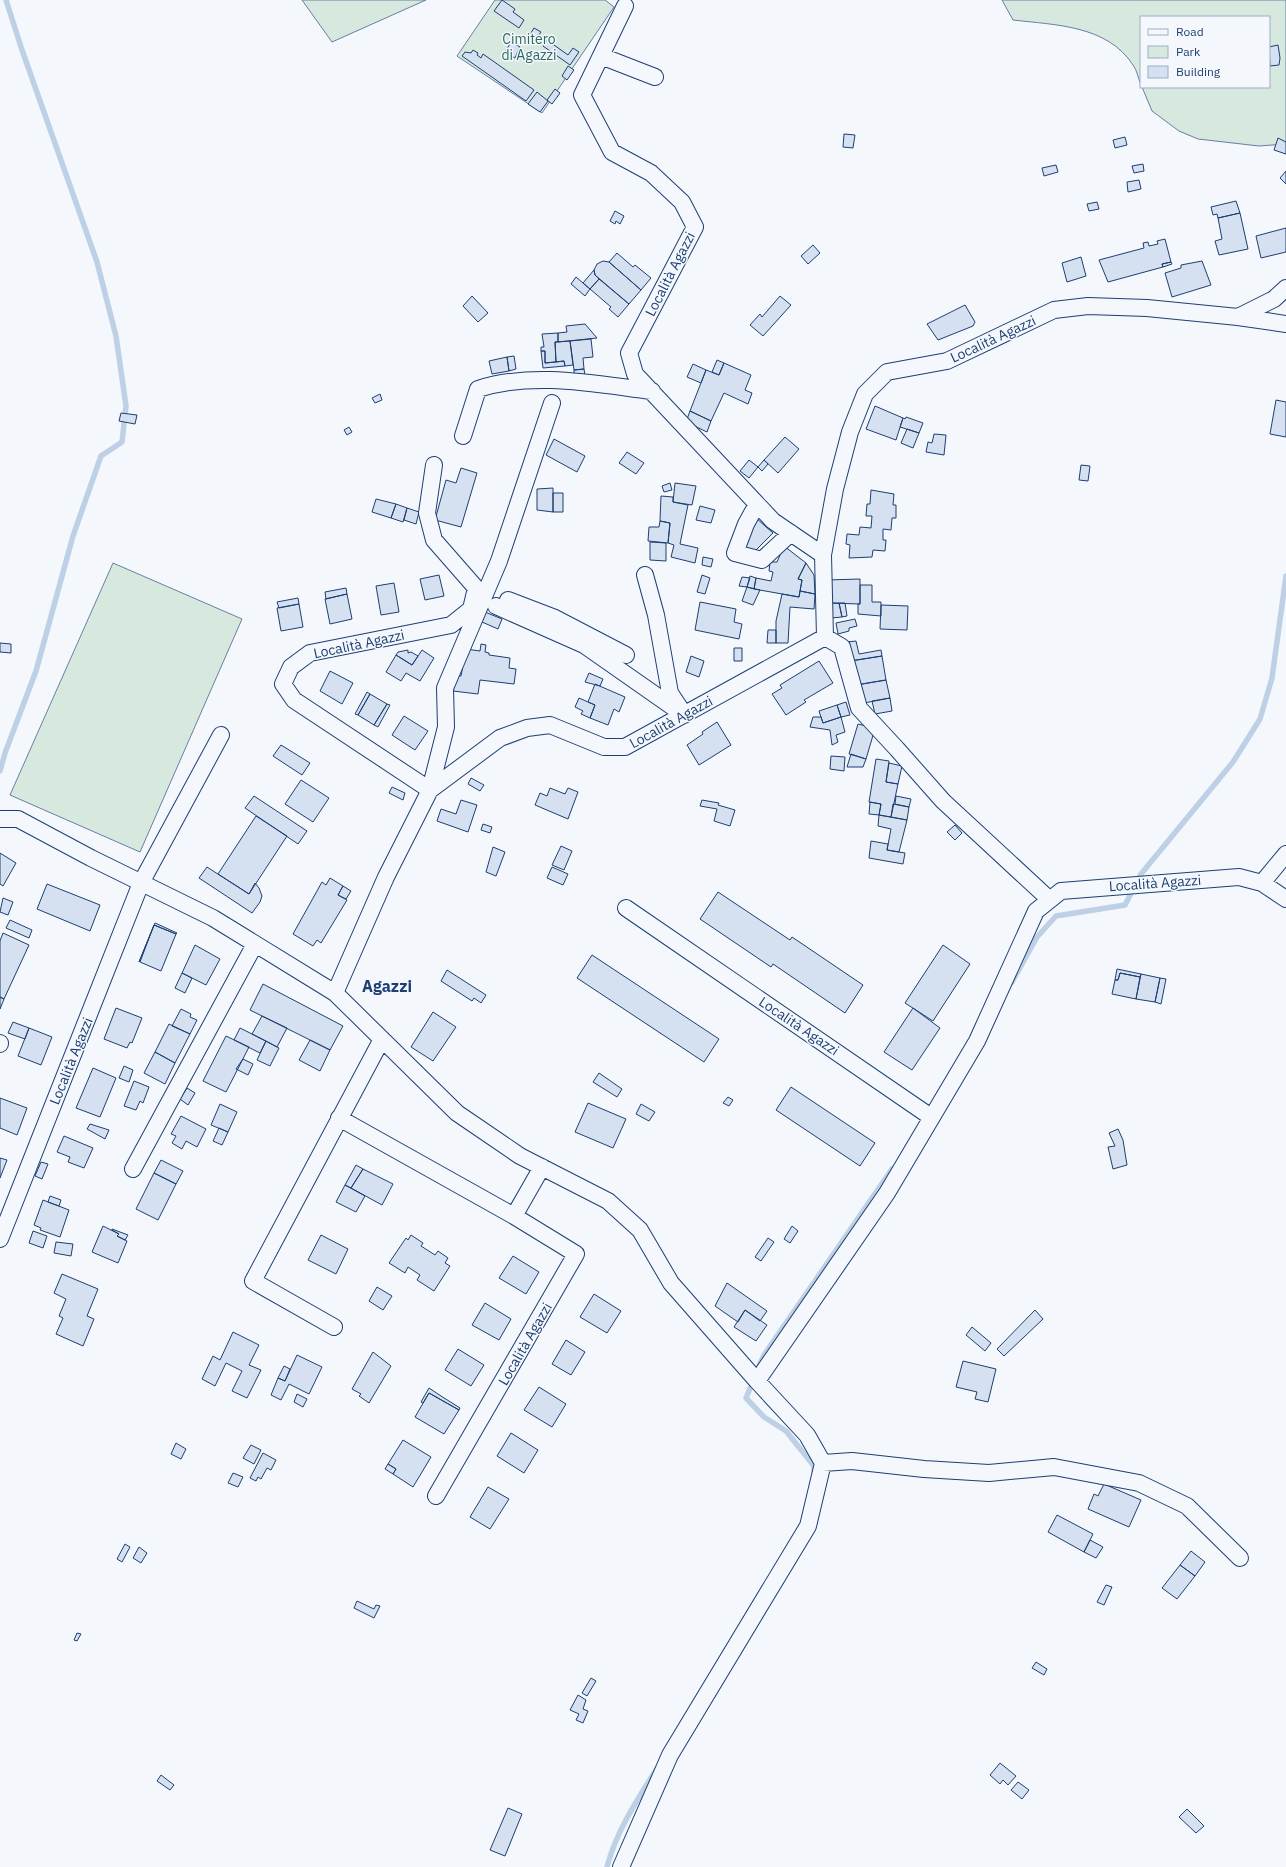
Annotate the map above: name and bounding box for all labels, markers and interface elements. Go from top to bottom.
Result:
legend [1140,16,1270,88]
text: Road [1176,24,1204,39]
park label: Cimitero di Agazzi [501,30,557,64]
text: Park [1176,44,1201,59]
text: Building [1176,64,1221,79]
street label: Località Agazzi [641,229,699,319]
street label: Località Agazzi [947,311,1039,367]
street label: Località Agazzi [312,626,406,662]
street label: Località Agazzi [626,692,716,752]
street label: Località Agazzi [1108,871,1202,895]
district label: Agazzi [362,976,412,996]
street label: Località Agazzi [756,993,842,1059]
street label: Località Agazzi [45,1015,97,1107]
street label: Località Agazzi [494,1299,556,1389]

